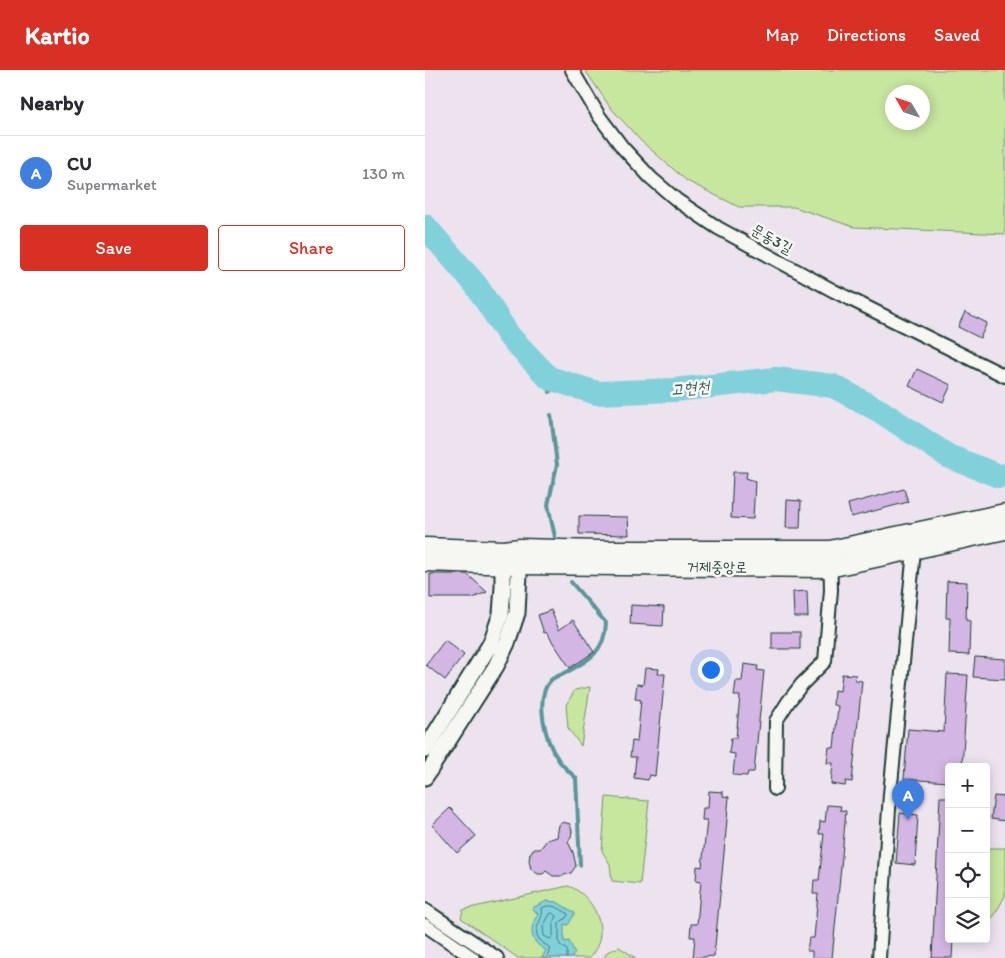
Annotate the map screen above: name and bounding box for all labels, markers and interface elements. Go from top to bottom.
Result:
text: Kartio [25,21,90,50]
text: Map [766,24,799,46]
text: Directions [827,24,906,46]
text: Saved [934,24,980,46]
north arrow [885,85,930,130]
text: Nearby [20,90,84,115]
text: CU [67,152,92,175]
text: A [31,164,41,183]
text: 130 m [362,164,405,183]
text: Supermarket [67,175,157,194]
street label: 문동3길 [748,220,796,258]
button: Save [20,225,208,271]
button: Share [218,225,405,271]
water label: 고현천 [670,377,712,399]
street label: 거제중앙로 [687,557,747,577]
your location [698,657,724,683]
map controls [945,763,990,943]
button: + [945,763,990,808]
pin: A [892,779,924,820]
button: − [945,808,990,853]
button: locate [945,853,990,898]
button: layers [945,898,990,943]

